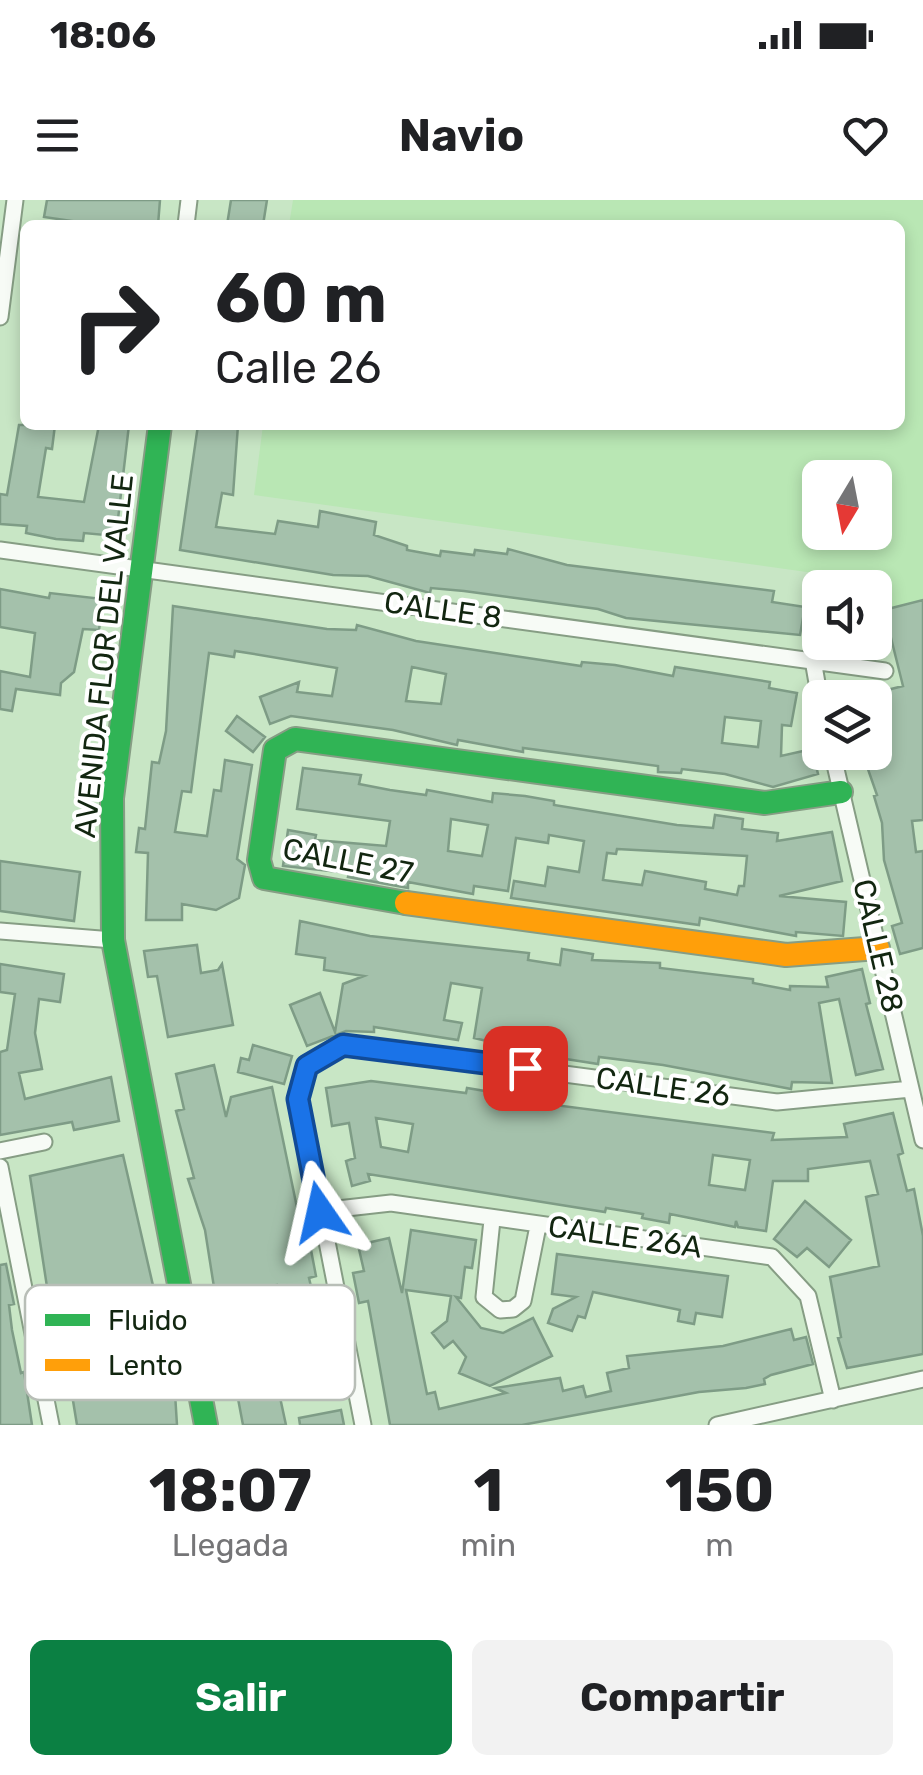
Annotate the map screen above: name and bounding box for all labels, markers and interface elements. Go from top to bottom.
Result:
text: 18:06 [50,12,156,58]
icon: menu [30,108,85,163]
icon: heart [838,108,893,163]
text: Navio [399,109,524,162]
text: 60 m [215,257,387,340]
icon: right [50,260,180,390]
text: Calle 26 [215,341,381,394]
north arrow [802,460,892,550]
map controls [802,460,892,770]
street label: AVENIDA FLOR DEL VALLE [67,472,141,840]
button: sound [802,570,892,660]
street label: CALLE 8 [382,584,504,636]
button: layers [802,680,892,770]
street label: CALLE 27 [280,831,416,891]
street label: CALLE 28 [845,876,911,1016]
pin [483,1026,568,1111]
icon: arrive [498,1041,553,1096]
street label: CALLE 26 [594,1060,732,1114]
position arrow [268,1160,372,1264]
street label: CALLE 26A [546,1208,704,1266]
legend [25,1285,355,1400]
text: Fluido [108,1304,188,1337]
text: Lento [108,1349,183,1382]
text: 18:07 [149,1455,312,1526]
text: 1 [473,1455,503,1526]
text: 150 [665,1455,774,1526]
text: Llegada [172,1526,289,1564]
text: min [461,1526,516,1564]
text: m [705,1526,734,1564]
button: Salir [30,1640,452,1755]
button: Compartir [472,1640,893,1755]

